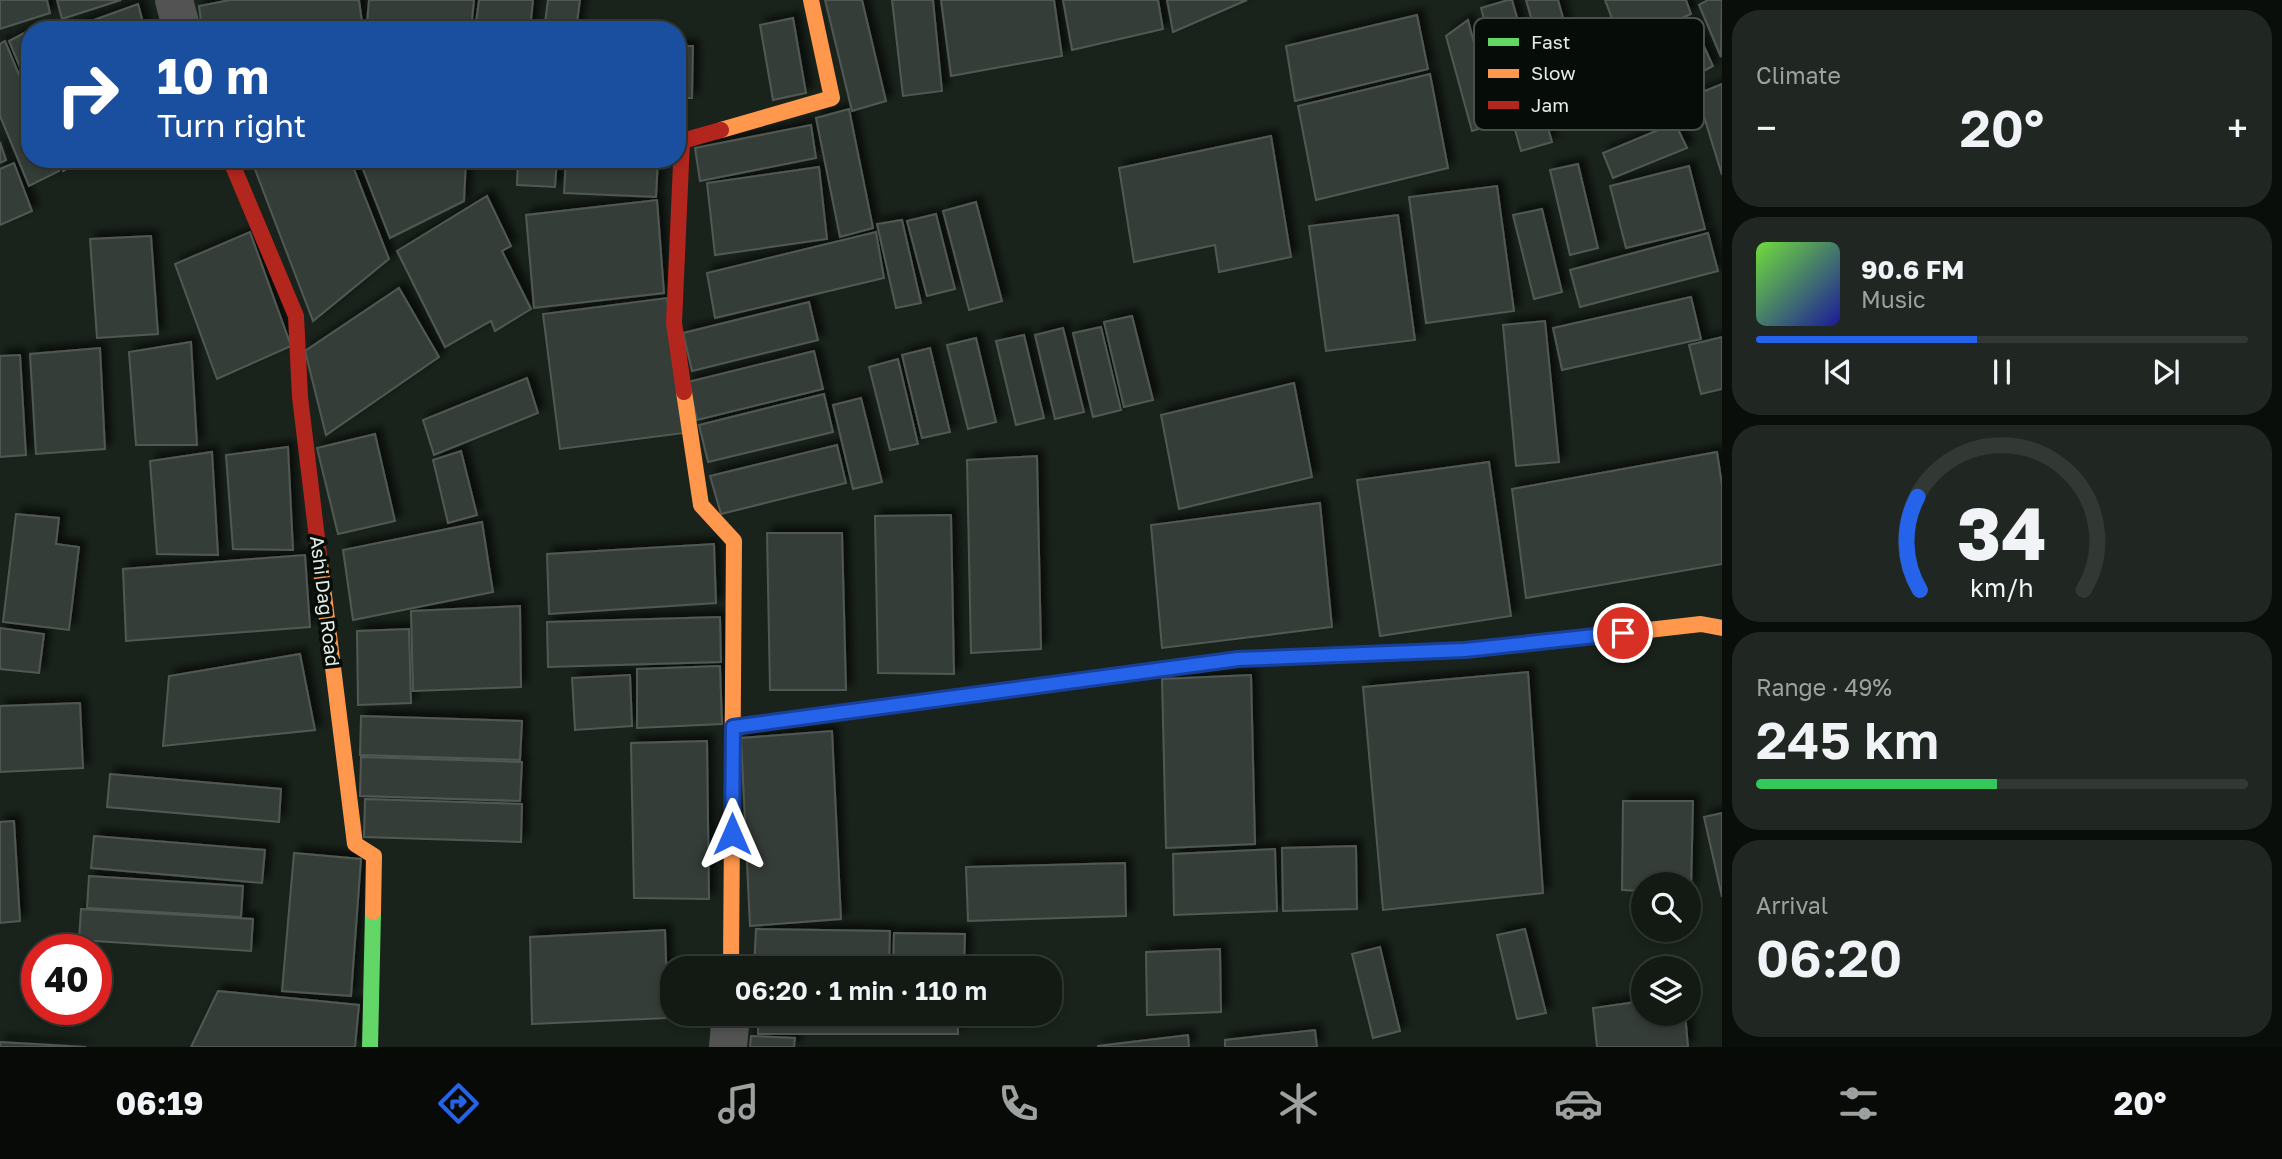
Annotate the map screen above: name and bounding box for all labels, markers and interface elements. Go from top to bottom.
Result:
legend [1474,18,1704,130]
text: Fast [1531,30,1570,53]
text: 10 m [157,46,269,105]
icon: right [42,49,133,140]
text: Slow [1531,61,1576,84]
text: Climate [1756,61,1841,89]
text: Jam [1531,93,1569,116]
text: 20° [1960,96,2044,158]
text: − [1756,105,1777,150]
text: + [2227,105,2248,150]
text: Turn right [157,106,306,144]
text: 90.6 FM [1861,254,1964,285]
text: Music [1861,285,1926,313]
icon: previous [1819,353,1857,391]
icon: pause [1983,353,2021,391]
icon: next [2147,353,2185,391]
text: 34 [1957,489,2047,576]
street label: Ashi Dag Road [306,534,345,667]
text: km/h [1970,571,2034,602]
pin [1593,603,1653,663]
icon: arrive [1604,614,1642,652]
text: Range · 49% [1756,673,1892,701]
text: 245 km [1756,708,1939,770]
position arrow [695,797,769,871]
map controls [1631,872,1701,1026]
button: search [1631,872,1701,942]
text: Arrival [1756,891,1828,919]
text: 06:20 [1756,926,1902,988]
speed limit sign: 40 [21,934,112,1025]
button: layers [1631,956,1701,1026]
text: 06:20 · 1 min · 110 m [735,975,987,1006]
icon: directions [434,1079,483,1128]
icon: music [714,1079,763,1128]
icon: phone [994,1079,1043,1128]
icon: climate [1274,1079,1323,1128]
icon: car [1554,1079,1603,1128]
icon: filters [1834,1079,1883,1128]
text: 06:19 [115,1084,204,1122]
text: 20° [2114,1084,2167,1122]

